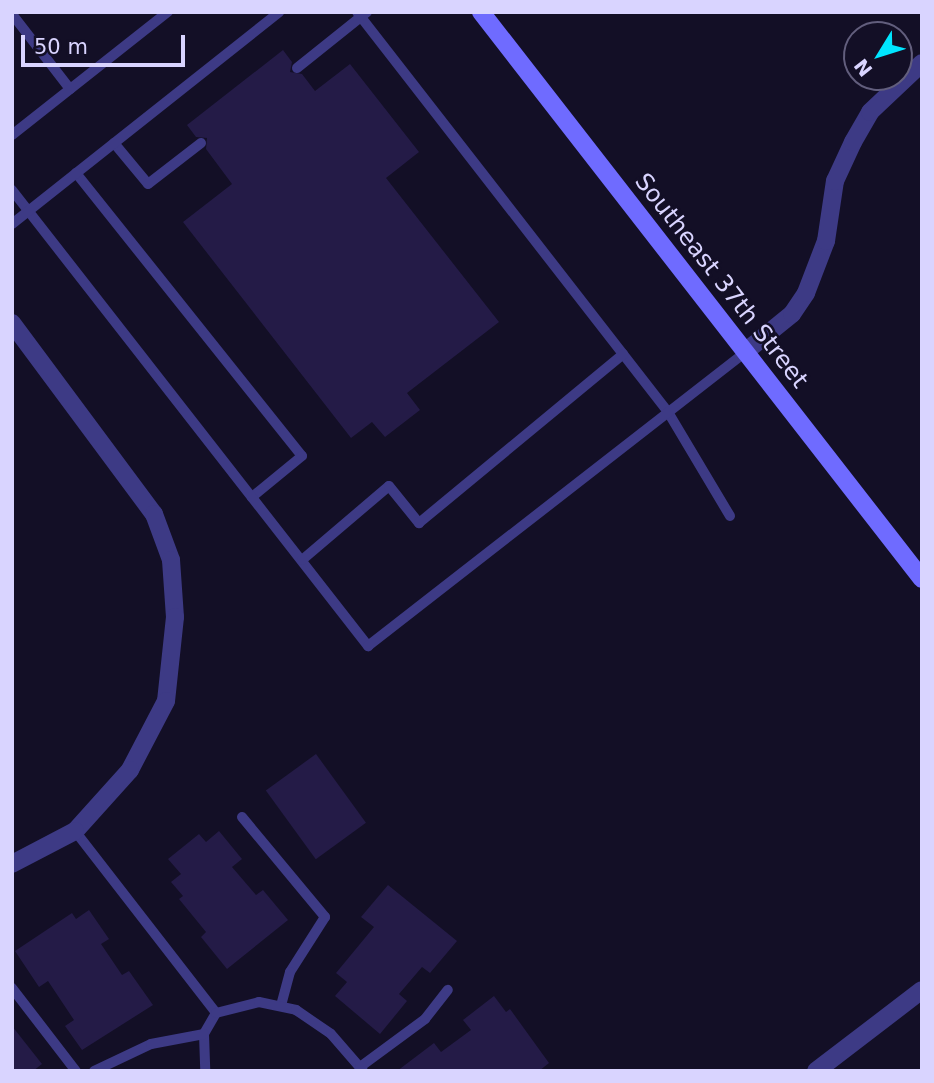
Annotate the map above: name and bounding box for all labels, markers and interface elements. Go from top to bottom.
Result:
scale bar [24,21,189,65]
north arrow [843,21,913,91]
text: 50 m [34,35,88,59]
text: N [849,55,877,81]
street label: Southeast 37th Street [628,168,814,394]

